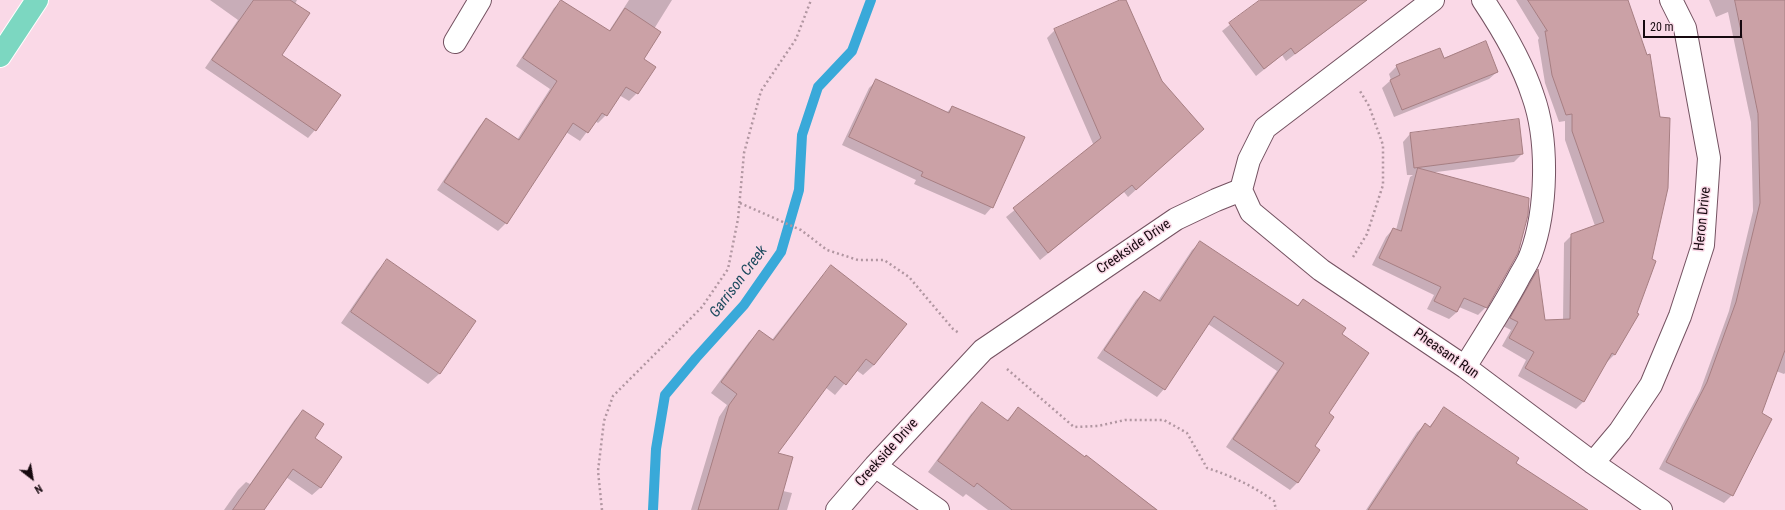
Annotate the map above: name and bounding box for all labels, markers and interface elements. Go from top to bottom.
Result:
scale bar [1645,12,1744,38]
text: 20 m [1650,20,1674,34]
street label: Heron Drive [1691,186,1715,252]
street label: Creekside Drive [1094,216,1174,278]
water label: Garrison Creek [706,243,772,321]
street label: Pheasant Run [1410,325,1482,383]
street label: Creekside Drive [852,416,922,490]
north arrow [12,458,52,498]
text: N [32,481,45,496]

